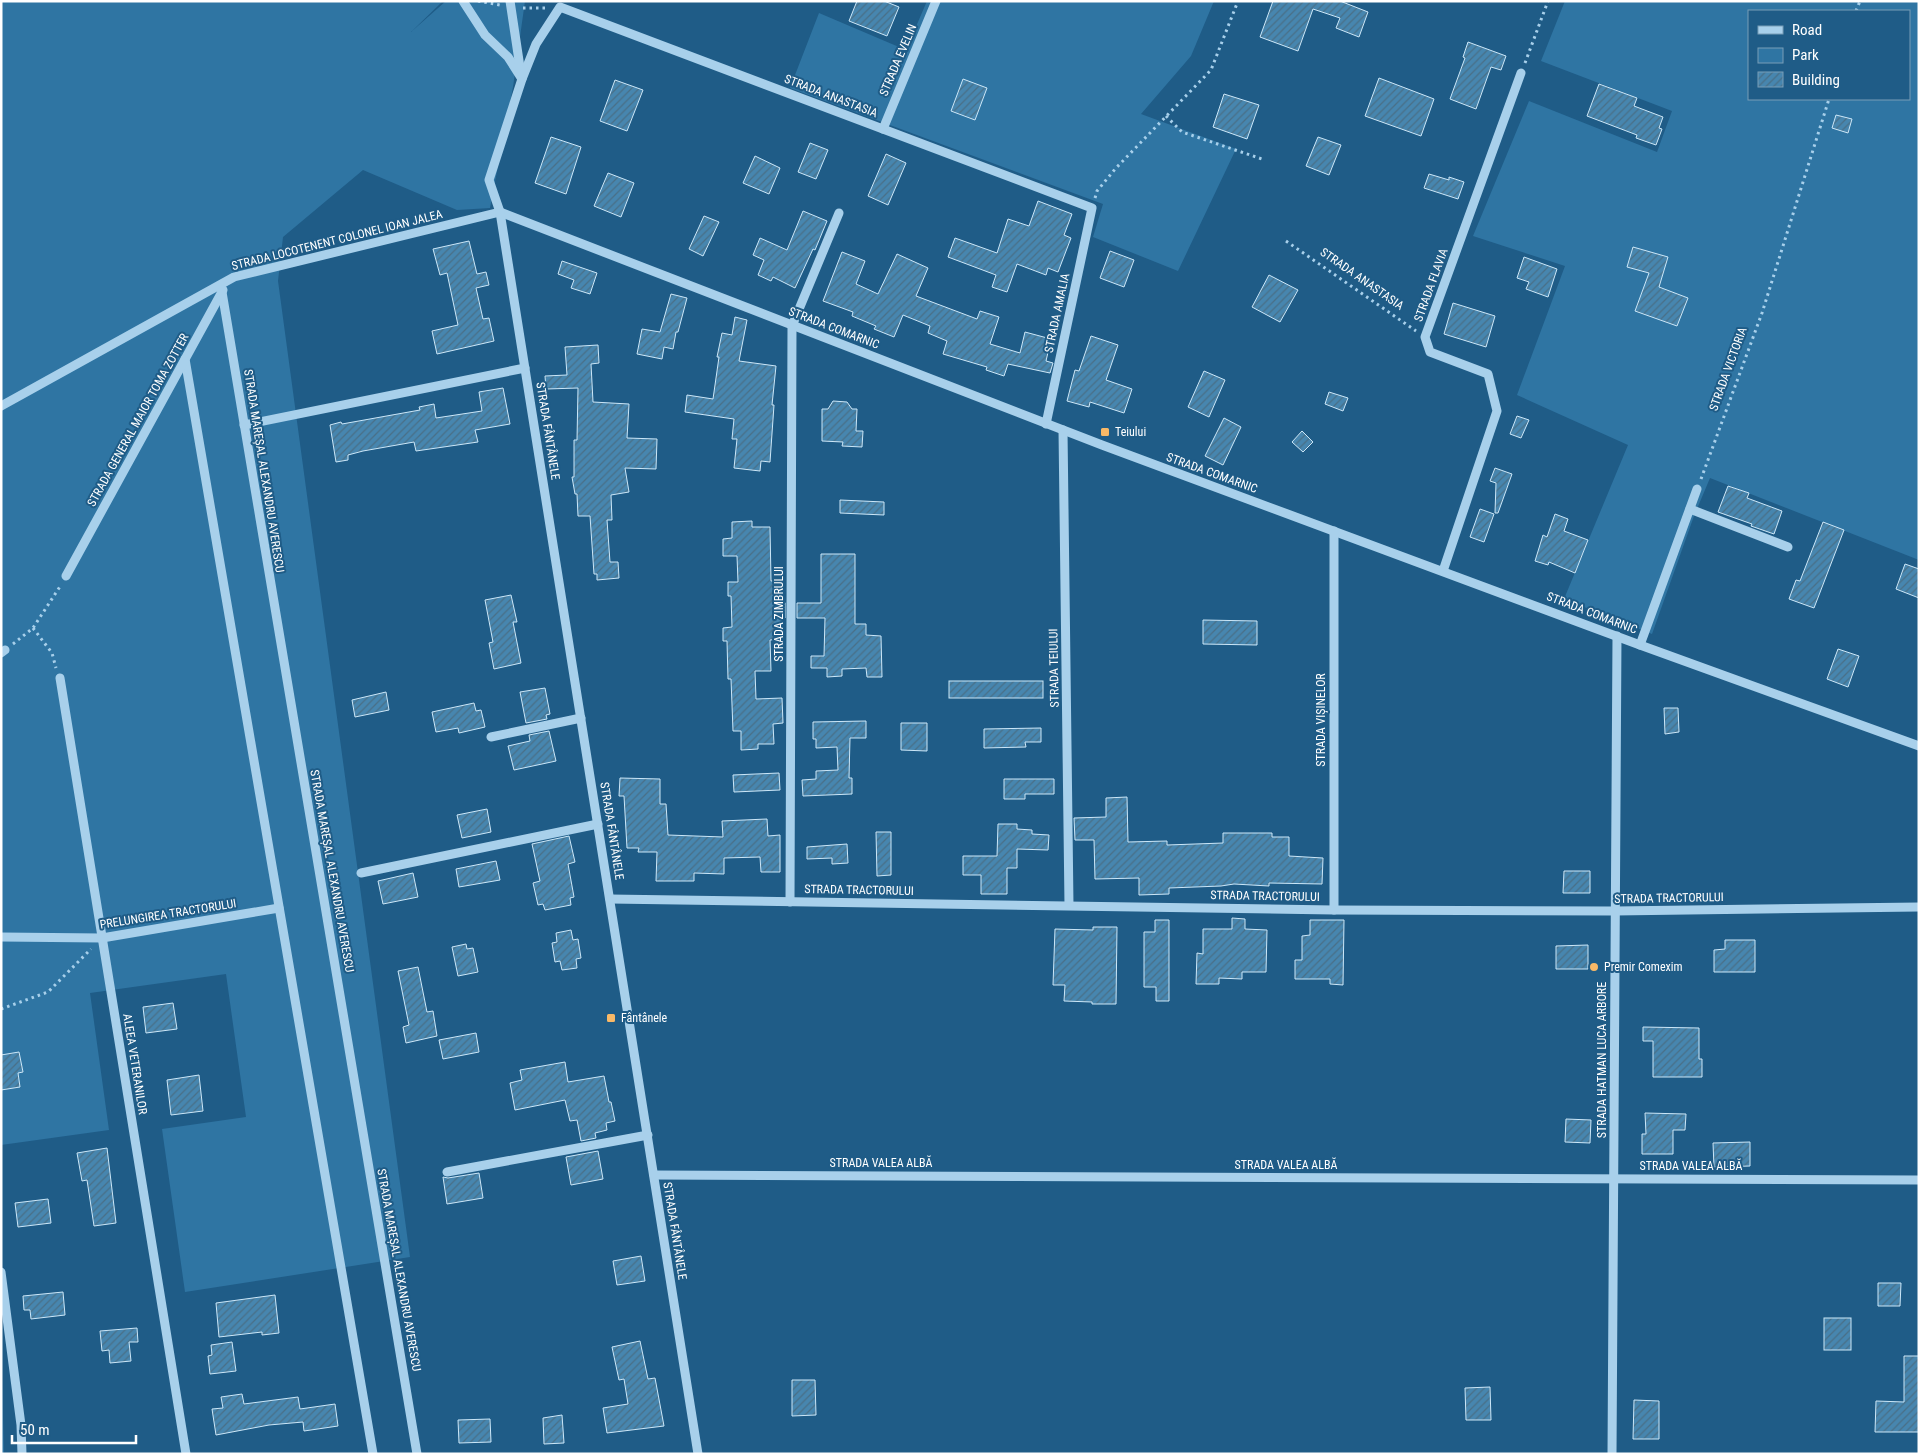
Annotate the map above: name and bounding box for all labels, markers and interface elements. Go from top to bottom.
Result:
legend [1748,10,1910,100]
text: Road [1792,21,1822,39]
street label: STRADA EVELIN [877,22,919,98]
text: Park [1792,46,1819,64]
text: Building [1792,71,1840,89]
street label: STRADA ANASTASIA [782,72,880,120]
street label: STRADA LOCOTENENT COLONEL IOAN JALEA [230,207,444,273]
street label: STRADA ANASTASIA [1318,245,1407,313]
street label: STRADA FLAVIA [1411,246,1451,324]
street label: STRADA AMALIA [1042,272,1072,354]
street label: STRADA COMARNIC [787,304,881,352]
street label: STRADA VICTORIA [1706,325,1750,413]
street label: STRADA GENERAL MAIOR TOMA ZOTTER [84,330,192,509]
street label: STRADA MAREȘAL ALEXANDRU AVERESCU [240,368,287,574]
street label: STRADA FÂNTÂNELE [533,381,564,481]
place label: Teiului [1115,425,1146,439]
marker: Teiului [1099,426,1111,438]
street label: STRADA COMARNIC [1165,450,1260,496]
street label: STRADA ZIMBRULUI [772,566,786,662]
street label: STRADA COMARNIC [1545,589,1639,637]
street label: STRADA TEIULUI [1046,628,1062,708]
street label: STRADA VIȘINELOR [1314,673,1329,767]
street label: STRADA MAREȘAL ALEXANDRU AVERESCU [306,769,357,974]
street label: STRADA FÂNTÂNELE [597,781,628,881]
street label: STRADA TRACTORULUI [804,882,914,898]
street label: STRADA TRACTORULUI [1210,888,1320,904]
street label: STRADA TRACTORULUI [1614,890,1724,906]
street label: PRELUNGIREA TRACTORULUI [99,896,237,932]
place label: Premir Comexim [1604,960,1683,974]
marker: Premir Comexim [1588,961,1600,973]
street label: STRADA HATMAN LUCA ARBORE [1595,982,1609,1138]
place label: Fântânele [621,1011,668,1025]
marker: Fântânele [605,1012,617,1024]
street label: ALEEA VETERANILOR [120,1013,150,1116]
street label: STRADA VALEA ALBĂ [830,1155,932,1170]
street label: STRADA VALEA ALBĂ [1235,1157,1337,1172]
street label: STRADA VALEA ALBĂ [1640,1158,1742,1173]
street label: STRADA MAREȘAL ALEXANDRU AVERESCU [373,1168,424,1373]
street label: STRADA FÂNTÂNELE [660,1181,691,1281]
scale bar [12,1412,136,1444]
text: 50 m [20,1421,50,1439]

